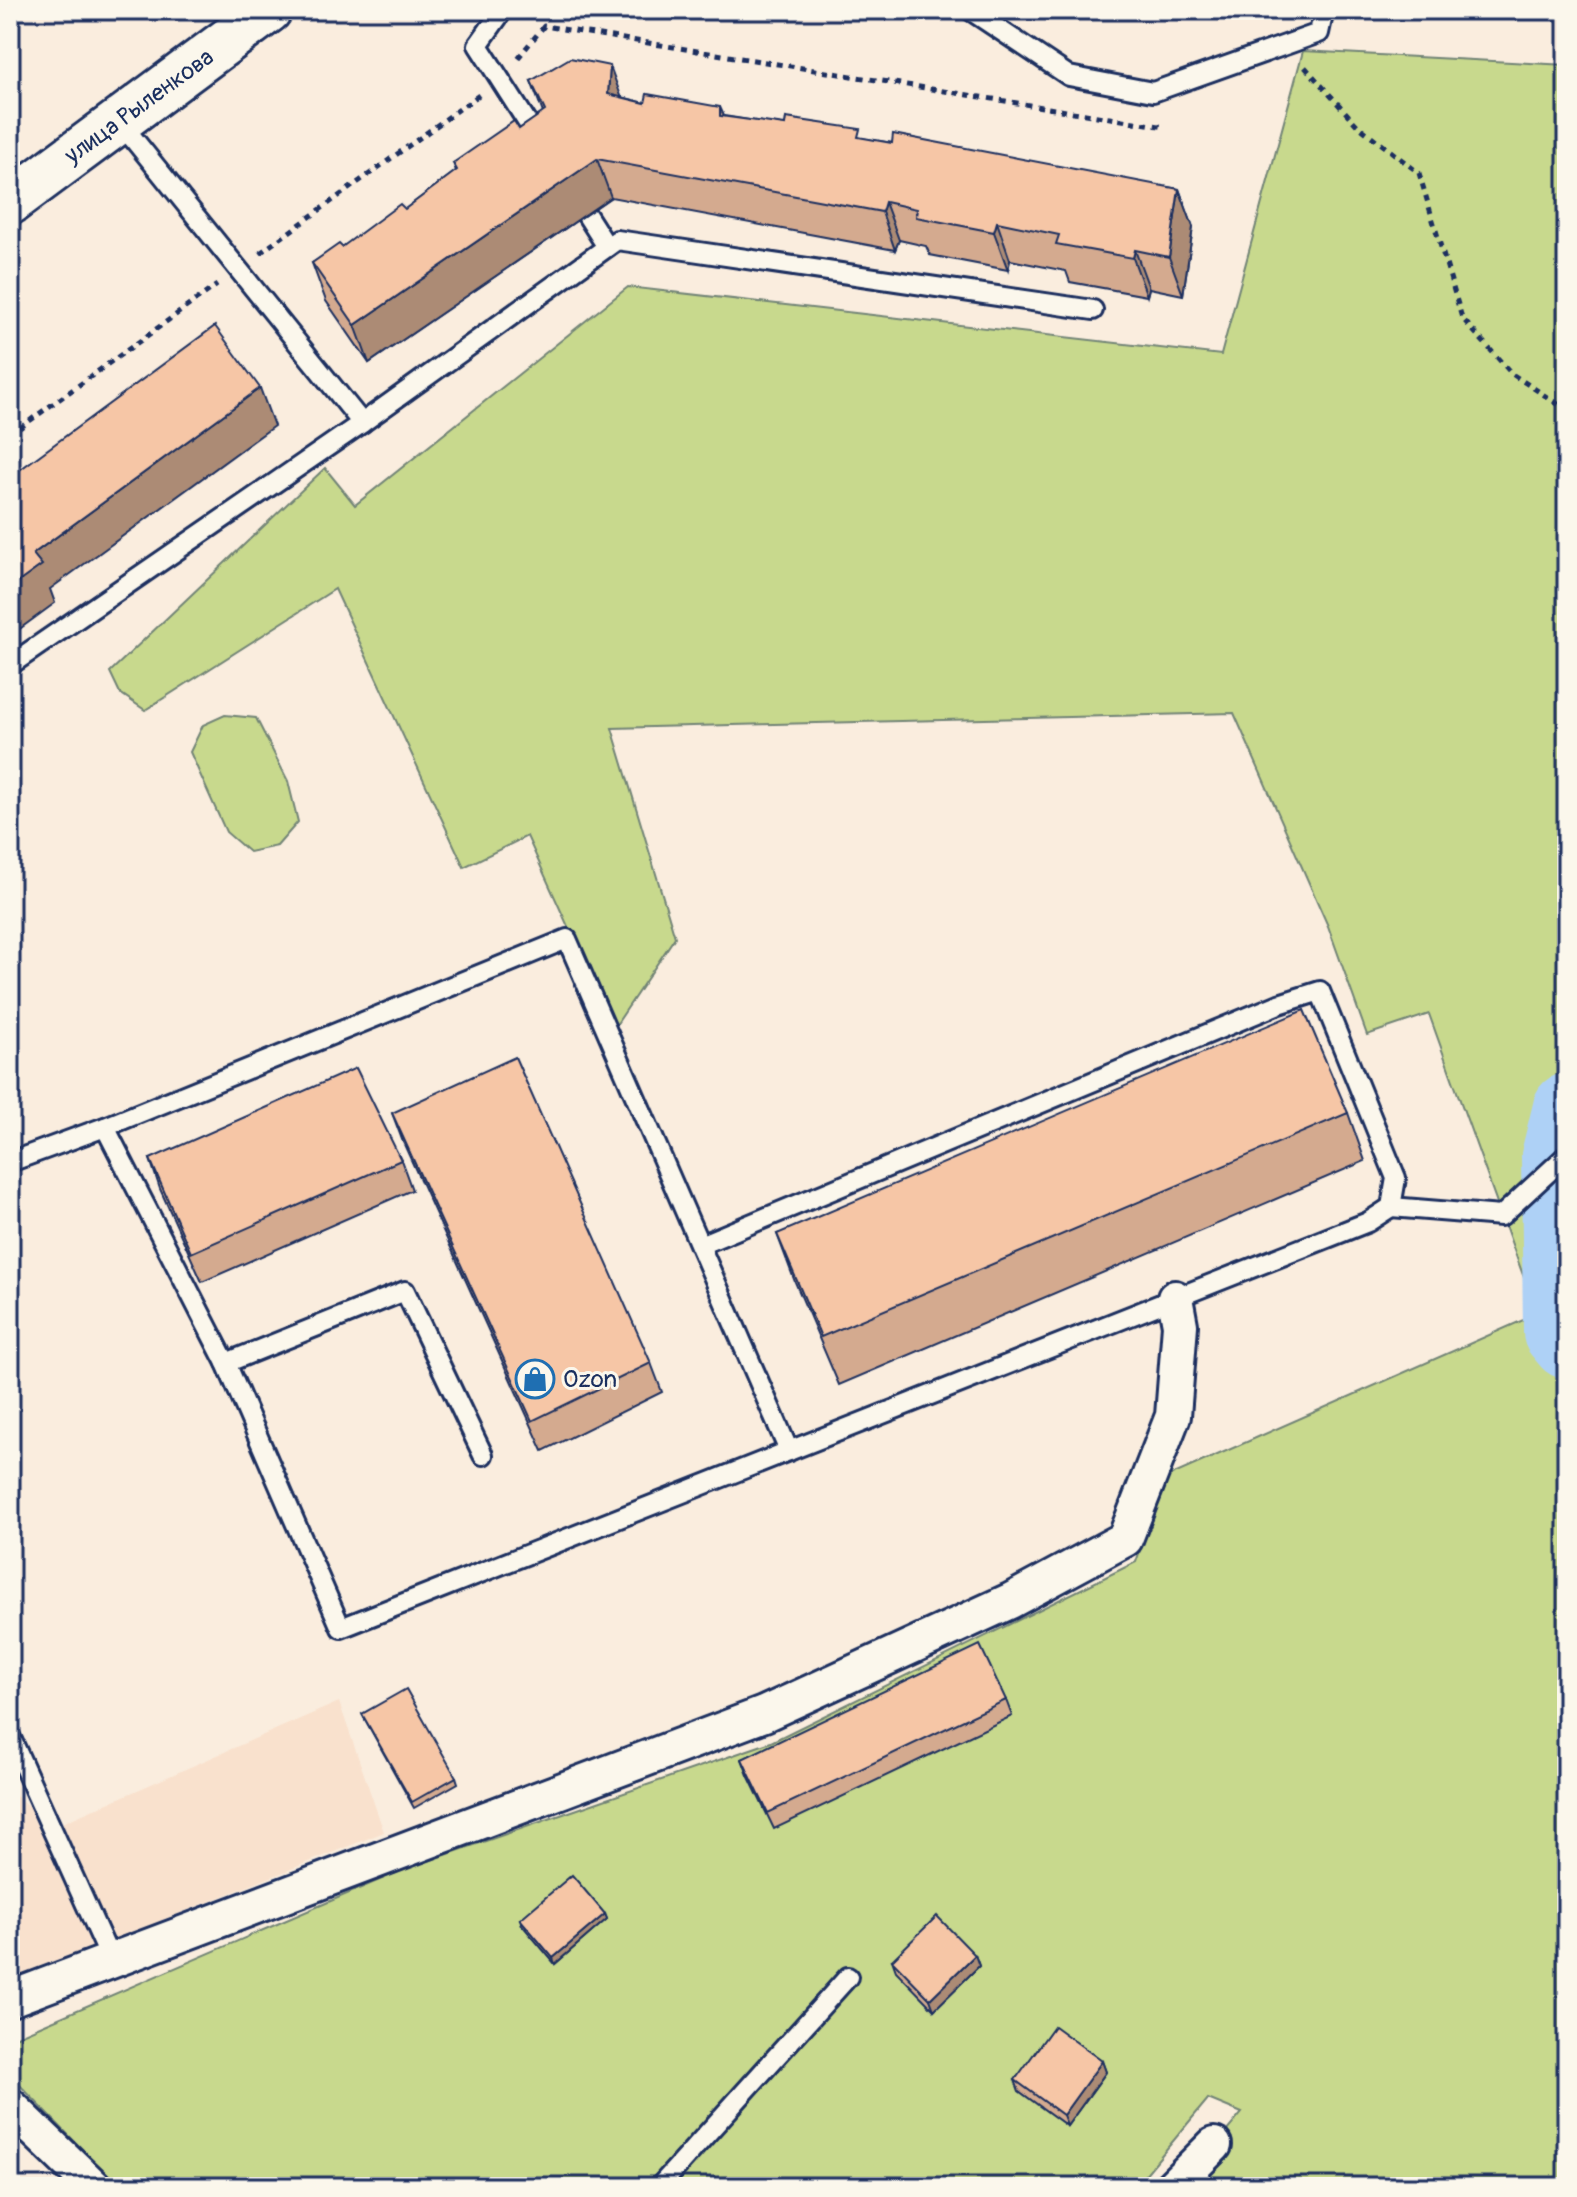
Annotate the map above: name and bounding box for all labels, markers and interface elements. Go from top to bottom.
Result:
street label: улица Рыленкова [58,43,219,171]
shop icon: Ozon [514,1358,556,1400]
place label: Ozon [563,1365,617,1394]

